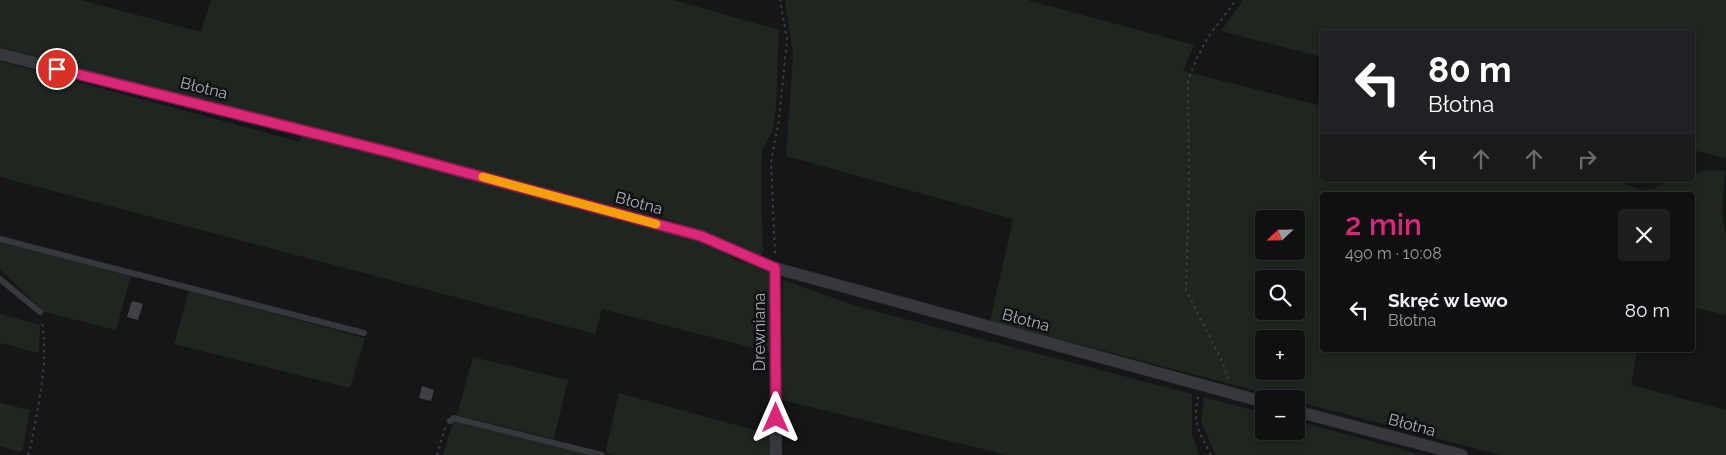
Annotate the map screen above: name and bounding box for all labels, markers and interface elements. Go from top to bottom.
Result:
pin [36,48,78,90]
text: 80 m [1428,49,1512,90]
icon: left [1345,50,1410,115]
icon: arrive [43,55,71,83]
street label: Błotna [178,73,230,103]
text: Błotna [1428,91,1494,117]
icon: left [1414,145,1442,173]
icon: ahead [1467,145,1495,173]
icon: ahead [1520,145,1548,173]
icon: right [1573,145,1601,173]
street label: Błotna [613,188,665,218]
text: 2 min [1345,207,1422,242]
button: close [1618,209,1670,261]
north arrow [1255,210,1305,260]
map controls [1255,210,1305,440]
text: 490 m · 10:08 [1345,244,1442,263]
button: search [1255,270,1305,320]
text: Skręć w lewo [1388,289,1508,311]
street label: Drewniana [750,293,769,371]
icon: left [1345,296,1373,324]
text: 80 m [1625,299,1670,321]
street label: Błotna [1000,305,1052,335]
text: Błotna [1388,311,1436,330]
button: + [1255,330,1305,380]
button: − [1255,390,1305,440]
position arrow [749,391,801,443]
street label: Błotna [1386,410,1438,440]

